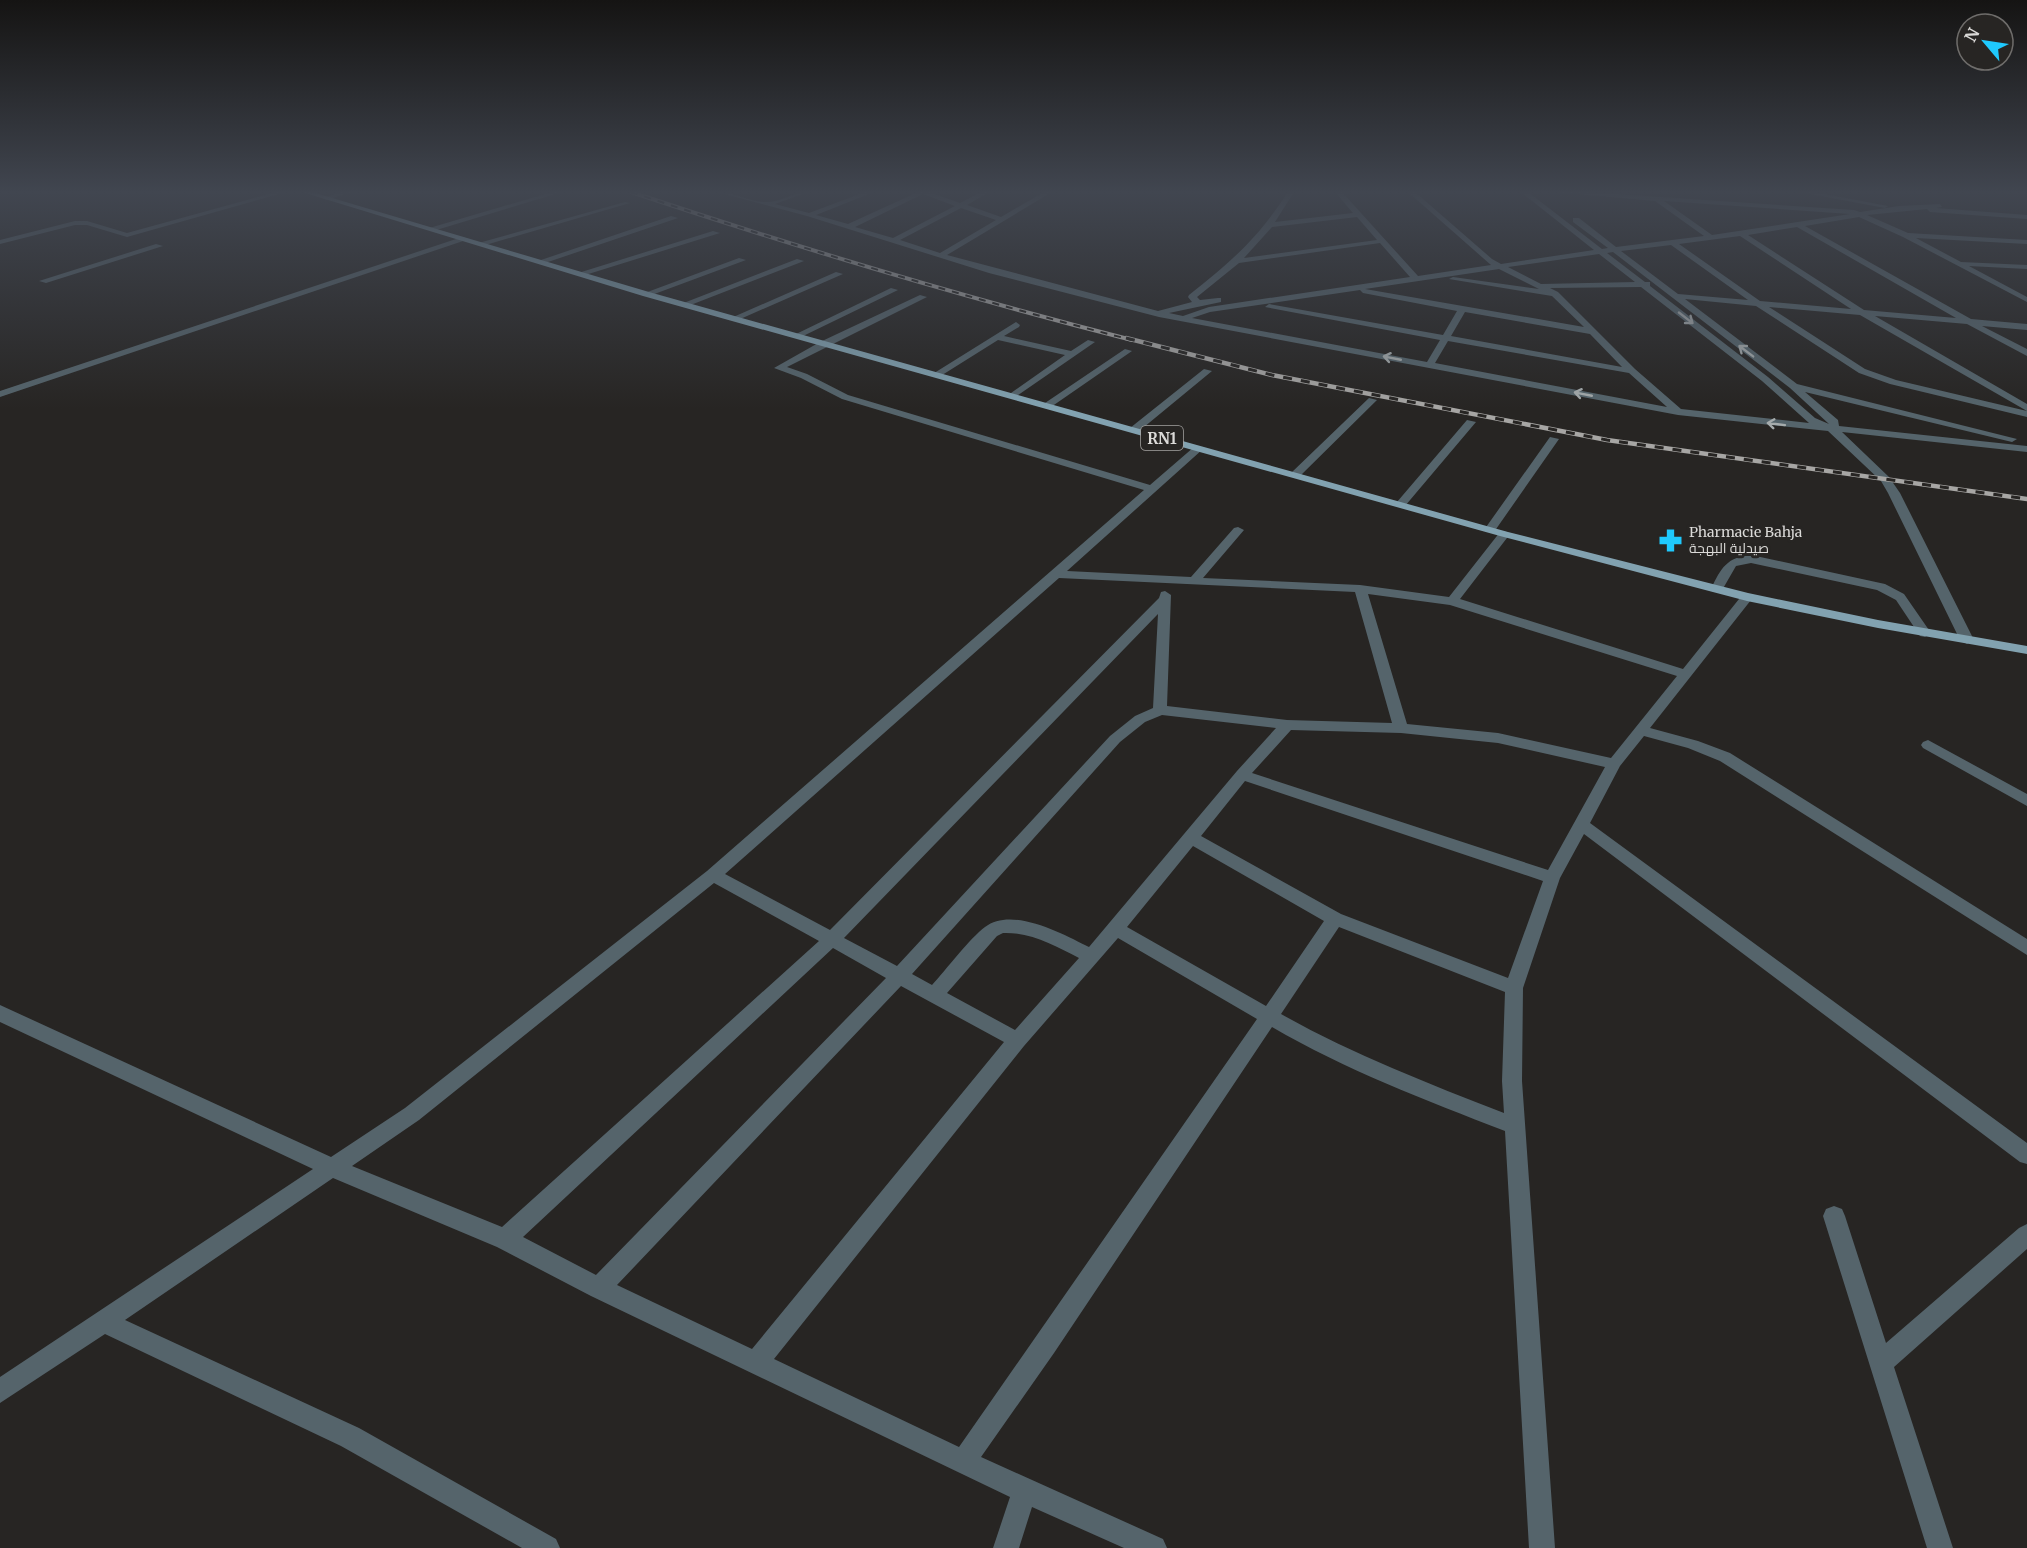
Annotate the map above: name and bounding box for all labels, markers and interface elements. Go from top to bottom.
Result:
north arrow [1955,12,2015,72]
text: N [1960,24,1984,45]
one-way arrow [1678,312,1694,325]
one-way arrow [1739,345,1755,357]
one-way arrow [1383,352,1402,363]
one-way arrow [1574,388,1594,399]
one-way arrow [1767,418,1787,429]
road number: RN1 [1141,426,1183,450]
place label: Pharmacie Bahja صيدلية البهجة [1689,523,1803,557]
pharmacy icon: Pharmacie Bahja صيدلية البهجة [1658,527,1684,553]

